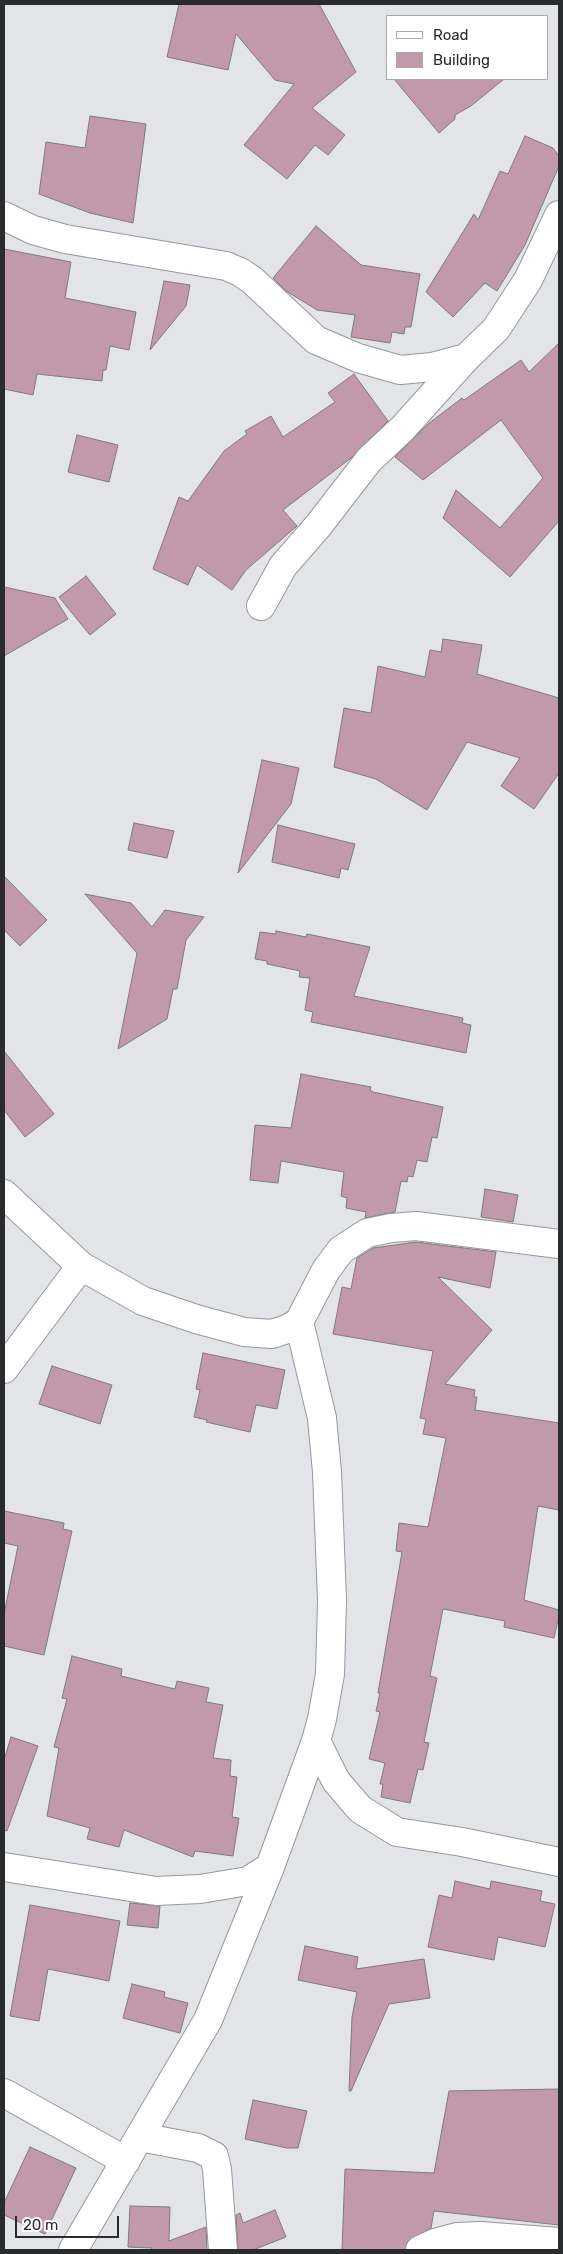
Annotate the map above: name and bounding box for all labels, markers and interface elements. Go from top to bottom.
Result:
legend [386,15,548,80]
text: Road [433,26,469,44]
text: Building [433,51,490,69]
scale bar [18,2206,121,2238]
text: 20 m [23,2216,58,2234]

